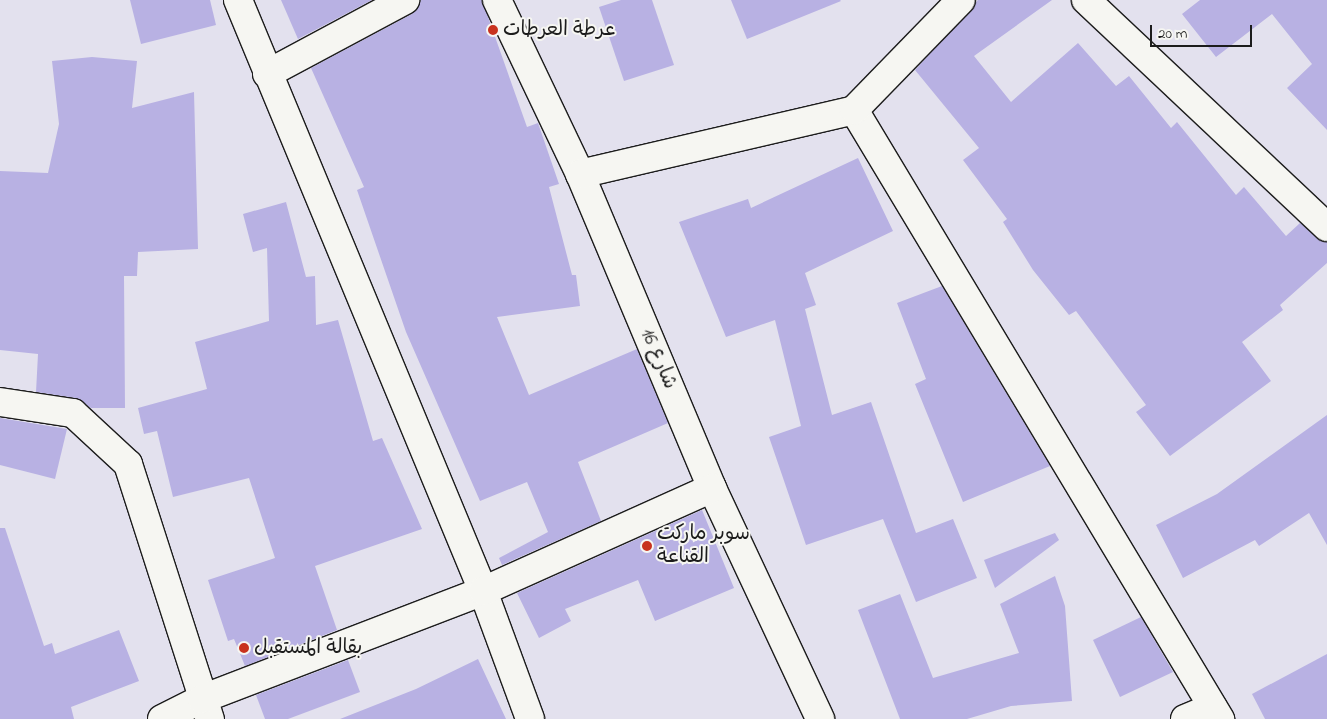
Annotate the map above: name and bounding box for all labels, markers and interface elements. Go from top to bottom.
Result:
scale bar [1152,15,1254,47]
place label: عرطة العرطات [503,18,615,42]
text: 20 m [1158,23,1187,45]
marker: عرطة العرطات [487,24,499,36]
street label: شارع 16 [635,325,681,393]
place label: سوبر ماركت القناعة [657,522,750,569]
marker: سوبر ماركت القناعة [641,540,653,552]
place label: بقالة المستقبل [254,636,362,660]
marker: بقالة المستقبل [238,642,250,654]

